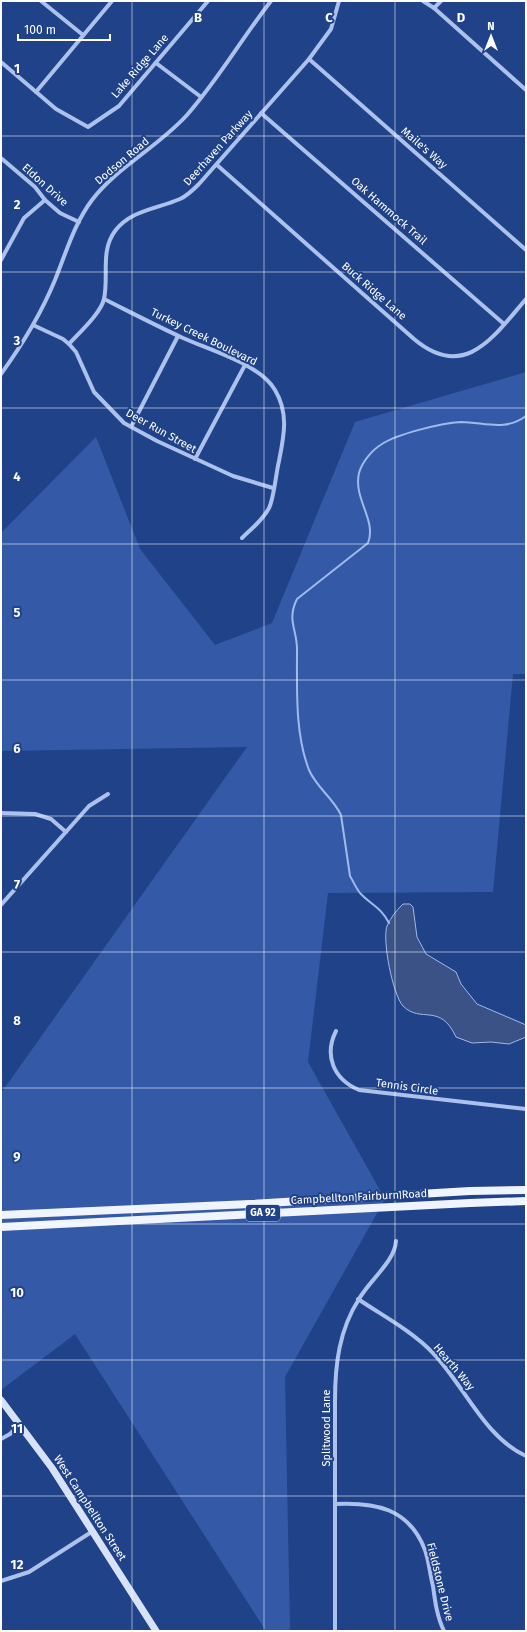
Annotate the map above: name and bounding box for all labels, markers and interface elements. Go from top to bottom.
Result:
text: B [194,10,202,25]
text: C [325,10,333,25]
text: D [457,10,466,25]
scale bar [18,16,110,42]
north arrow [471,16,511,56]
text: N [487,20,495,33]
text: 100 m [24,23,56,37]
street label: Lake Ridge Lane [109,31,171,101]
text: 1 [14,61,20,76]
street label: Deerhaven Parkway [181,107,256,188]
street label: Maile's Way [398,124,450,172]
street label: Dodson Road [92,135,152,187]
street label: Eldon Drive [19,161,71,209]
street label: Oak Hammock Trail [348,175,430,247]
text: 2 [14,197,21,212]
street label: Buck Ridge Lane [339,259,409,323]
street label: Turkey Creek Boulevard [149,306,259,368]
text: 3 [13,333,21,348]
street label: Deer Run Street [124,406,199,456]
text: 4 [13,469,21,484]
text: 5 [14,605,21,620]
text: 6 [13,741,21,756]
text: 7 [14,877,20,892]
text: 8 [13,1013,21,1028]
street label: Tennis Circle [375,1076,439,1098]
text: 9 [13,1149,21,1164]
street label: Campbellton Fairburn Road [290,1187,428,1207]
road number: GA 92 [246,1205,280,1221]
text: 10 [10,1285,24,1300]
street label: Hearth Way [431,1341,478,1393]
street label: Splitwood Lane [320,1390,333,1466]
text: 11 [11,1421,23,1436]
street label: West Campbellton Street [51,1453,129,1563]
street label: Fieldstone Drive [424,1541,456,1623]
text: 12 [11,1557,24,1572]

